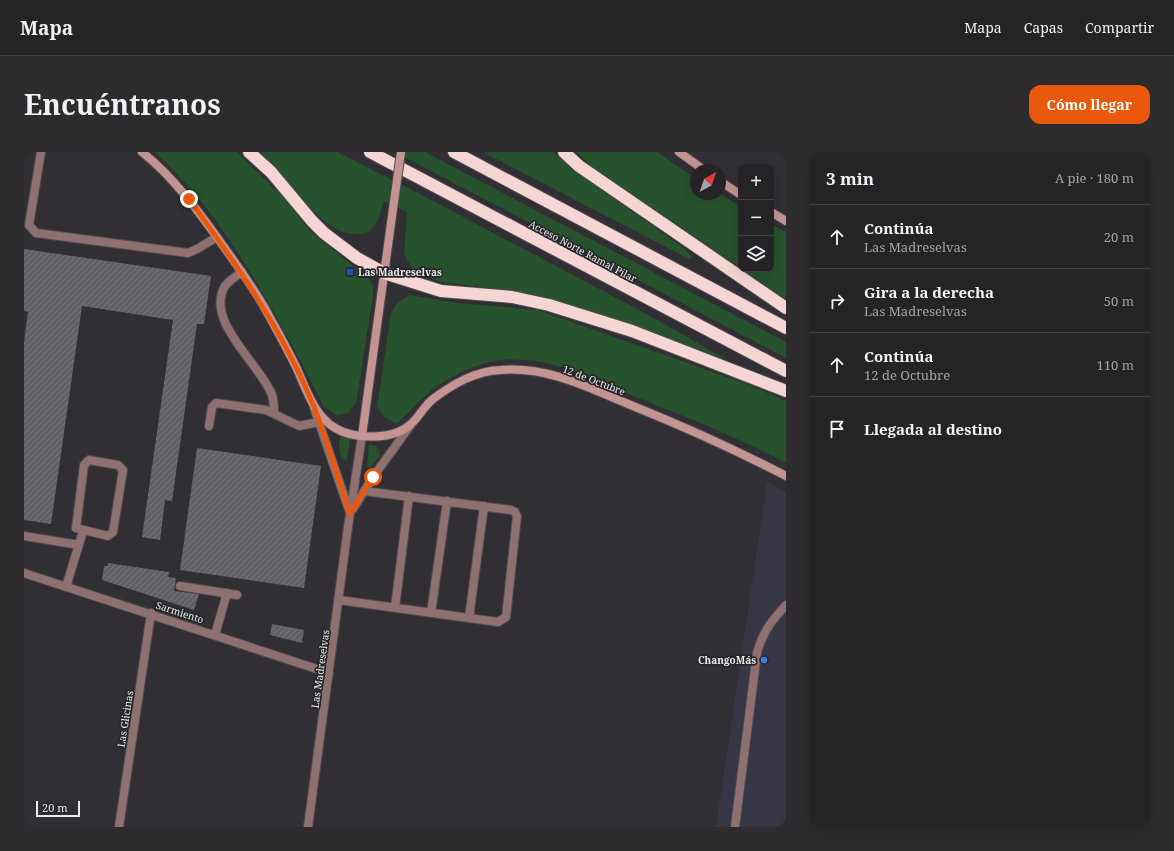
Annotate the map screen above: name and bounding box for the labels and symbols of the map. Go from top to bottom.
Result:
north arrow [690,164,726,200]
route end [180,190,198,208]
street label: Acceso Norte Ramal Pilar [527,217,640,286]
place label: Las Madreselvas [358,265,442,279]
marker: Las Madreselvas [345,267,355,277]
street label: 12 de Octubre [561,362,627,398]
route start [364,468,382,486]
street label: Sarmiento [154,598,206,626]
street label: Las Madreselvas [308,628,333,709]
place label: ChangoMás [698,653,756,667]
marker: ChangoMás [759,655,769,665]
street label: Las Glicinas [114,689,136,748]
scale bar [36,799,80,818]

